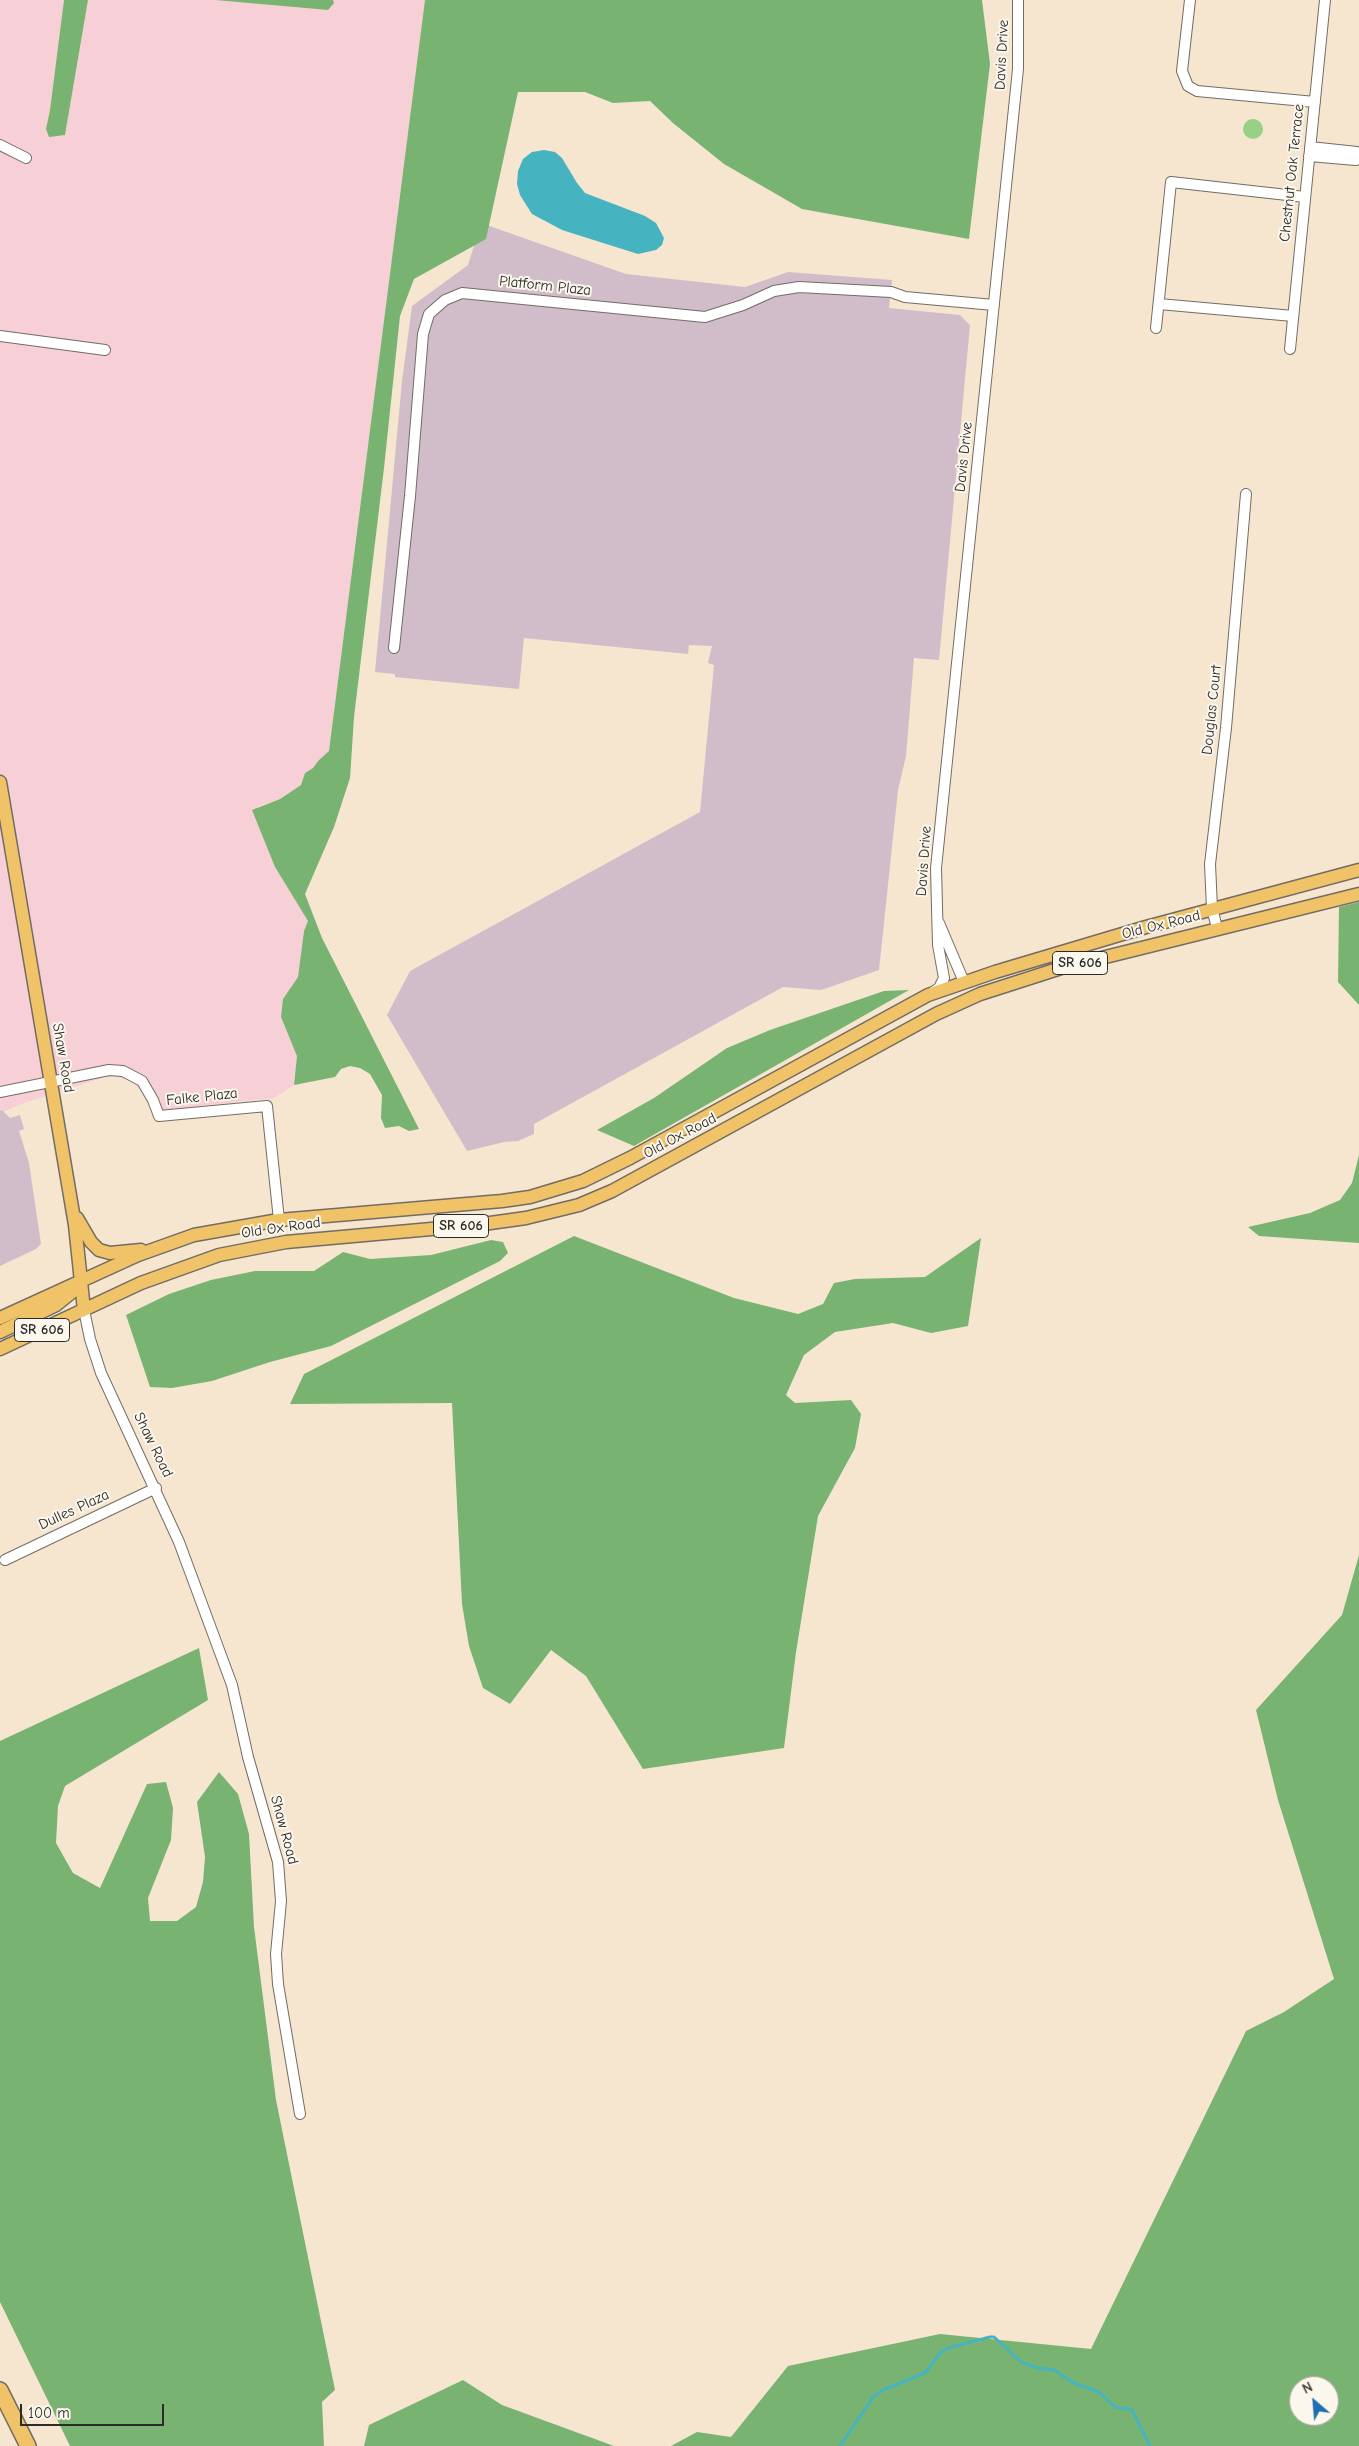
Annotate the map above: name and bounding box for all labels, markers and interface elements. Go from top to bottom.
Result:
street label: Davis Drive [991,19,1013,91]
street label: Chestnut Oak Terrace [1276,103,1308,243]
street label: Platform Plaza [498,272,592,300]
street label: Davis Drive [951,421,977,493]
street label: Douglas Court [1198,664,1226,756]
street label: Davis Drive [913,825,935,897]
street label: Old Ox Road [1120,907,1202,943]
road number: SR 606 [1052,951,1108,974]
street label: Shaw Road [48,1022,78,1094]
street label: Falke Plaza [165,1084,239,1110]
street label: Old Ox Road [640,1109,720,1163]
street label: Old Ox Road [240,1214,322,1242]
road number: SR 606 [434,1214,488,1238]
road number: SR 606 [15,1318,70,1342]
street label: Shaw Road [129,1409,177,1481]
street label: Dulles Plaza [36,1486,112,1534]
street label: Shaw Road [266,1794,302,1866]
north arrow [1289,2376,1339,2426]
text: N [1299,2378,1315,2398]
scale bar [22,2394,166,2426]
text: 100 m [28,2404,70,2422]

